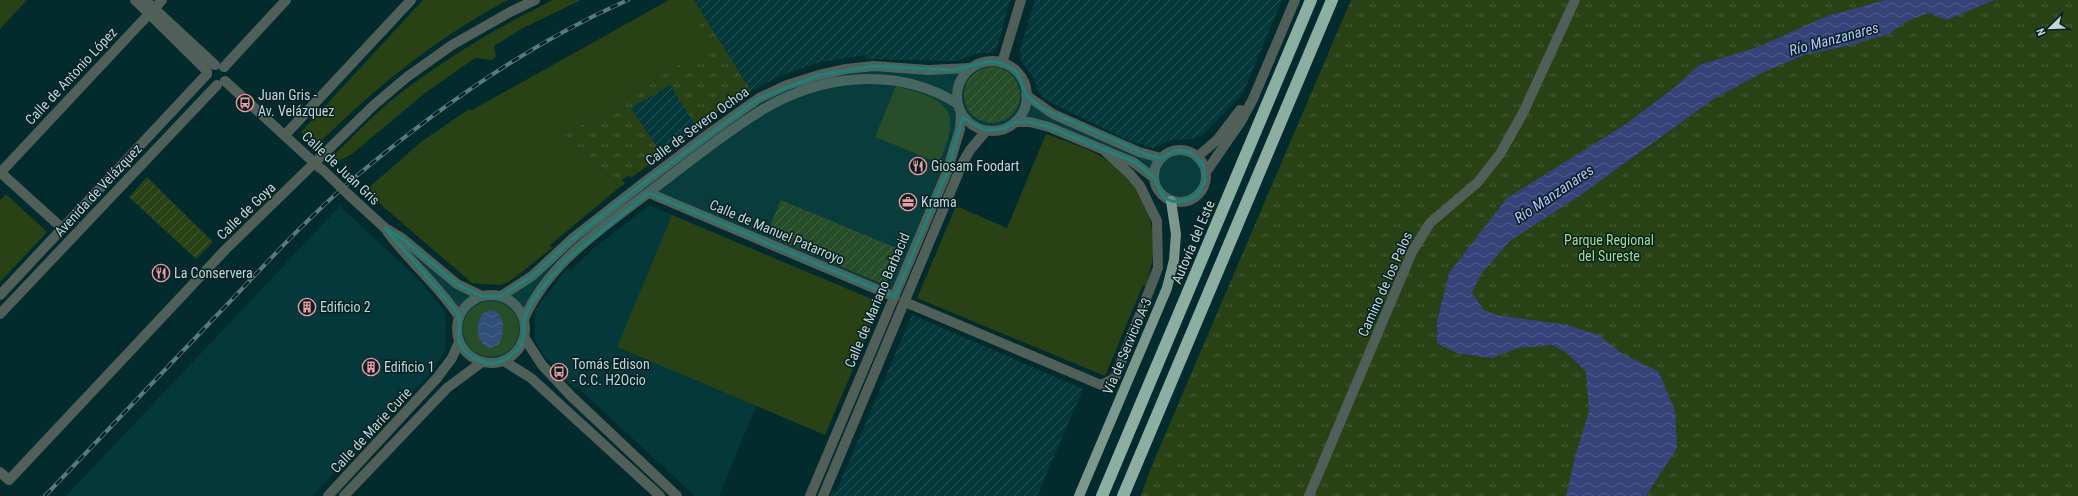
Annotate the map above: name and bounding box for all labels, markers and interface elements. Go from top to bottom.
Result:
north arrow [2030,8,2070,48]
water label: Río Manzanares [1787,18,1881,60]
street label: Calle de Antonio López [22,24,120,128]
text: N [2034,26,2049,37]
street label: Calle de Severo Ochoa [642,83,752,169]
place label: Juan Gris - Av. Velázquez [258,87,334,119]
bus stop icon: Juan Gris - Av. Velázquez [235,93,255,113]
street label: Calle de Juan Gris [299,128,383,208]
street label: Avenida de Velázquez [51,141,145,239]
restaurant icon: Giosam Foodart [908,156,928,176]
place label: Giosam Foodart [931,158,1019,174]
water label: Río Manzanares [1511,161,1597,227]
street label: Calle de Goya [213,179,279,243]
office icon: Krama [898,192,918,212]
place label: Krama [921,194,957,210]
street label: Calle de Manuel Patarroyo [707,196,847,268]
street label: Autovía del Este [1168,198,1218,286]
street label: Camino de los Palos [1355,229,1415,339]
street label: Calle de Mariano Barbacid [841,230,913,370]
park label: Parque Regional del Sureste [1564,232,1654,264]
restaurant icon: La Conservera [151,263,171,283]
place label: La Conservera [174,265,253,281]
street label: Vía de Servicio A-3 [1099,295,1155,397]
building icon: Edificio 2 [297,297,317,317]
place label: Edificio 2 [320,299,371,315]
place label: Tomás Edison - C.C. H2Ocio [572,356,650,388]
building icon: Edificio 1 [361,357,381,377]
place label: Edificio 1 [384,359,435,375]
bus stop icon: Tomás Edison - C.C. H2Ocio [549,362,569,382]
street label: Calle de Marie Curie [327,384,415,476]

